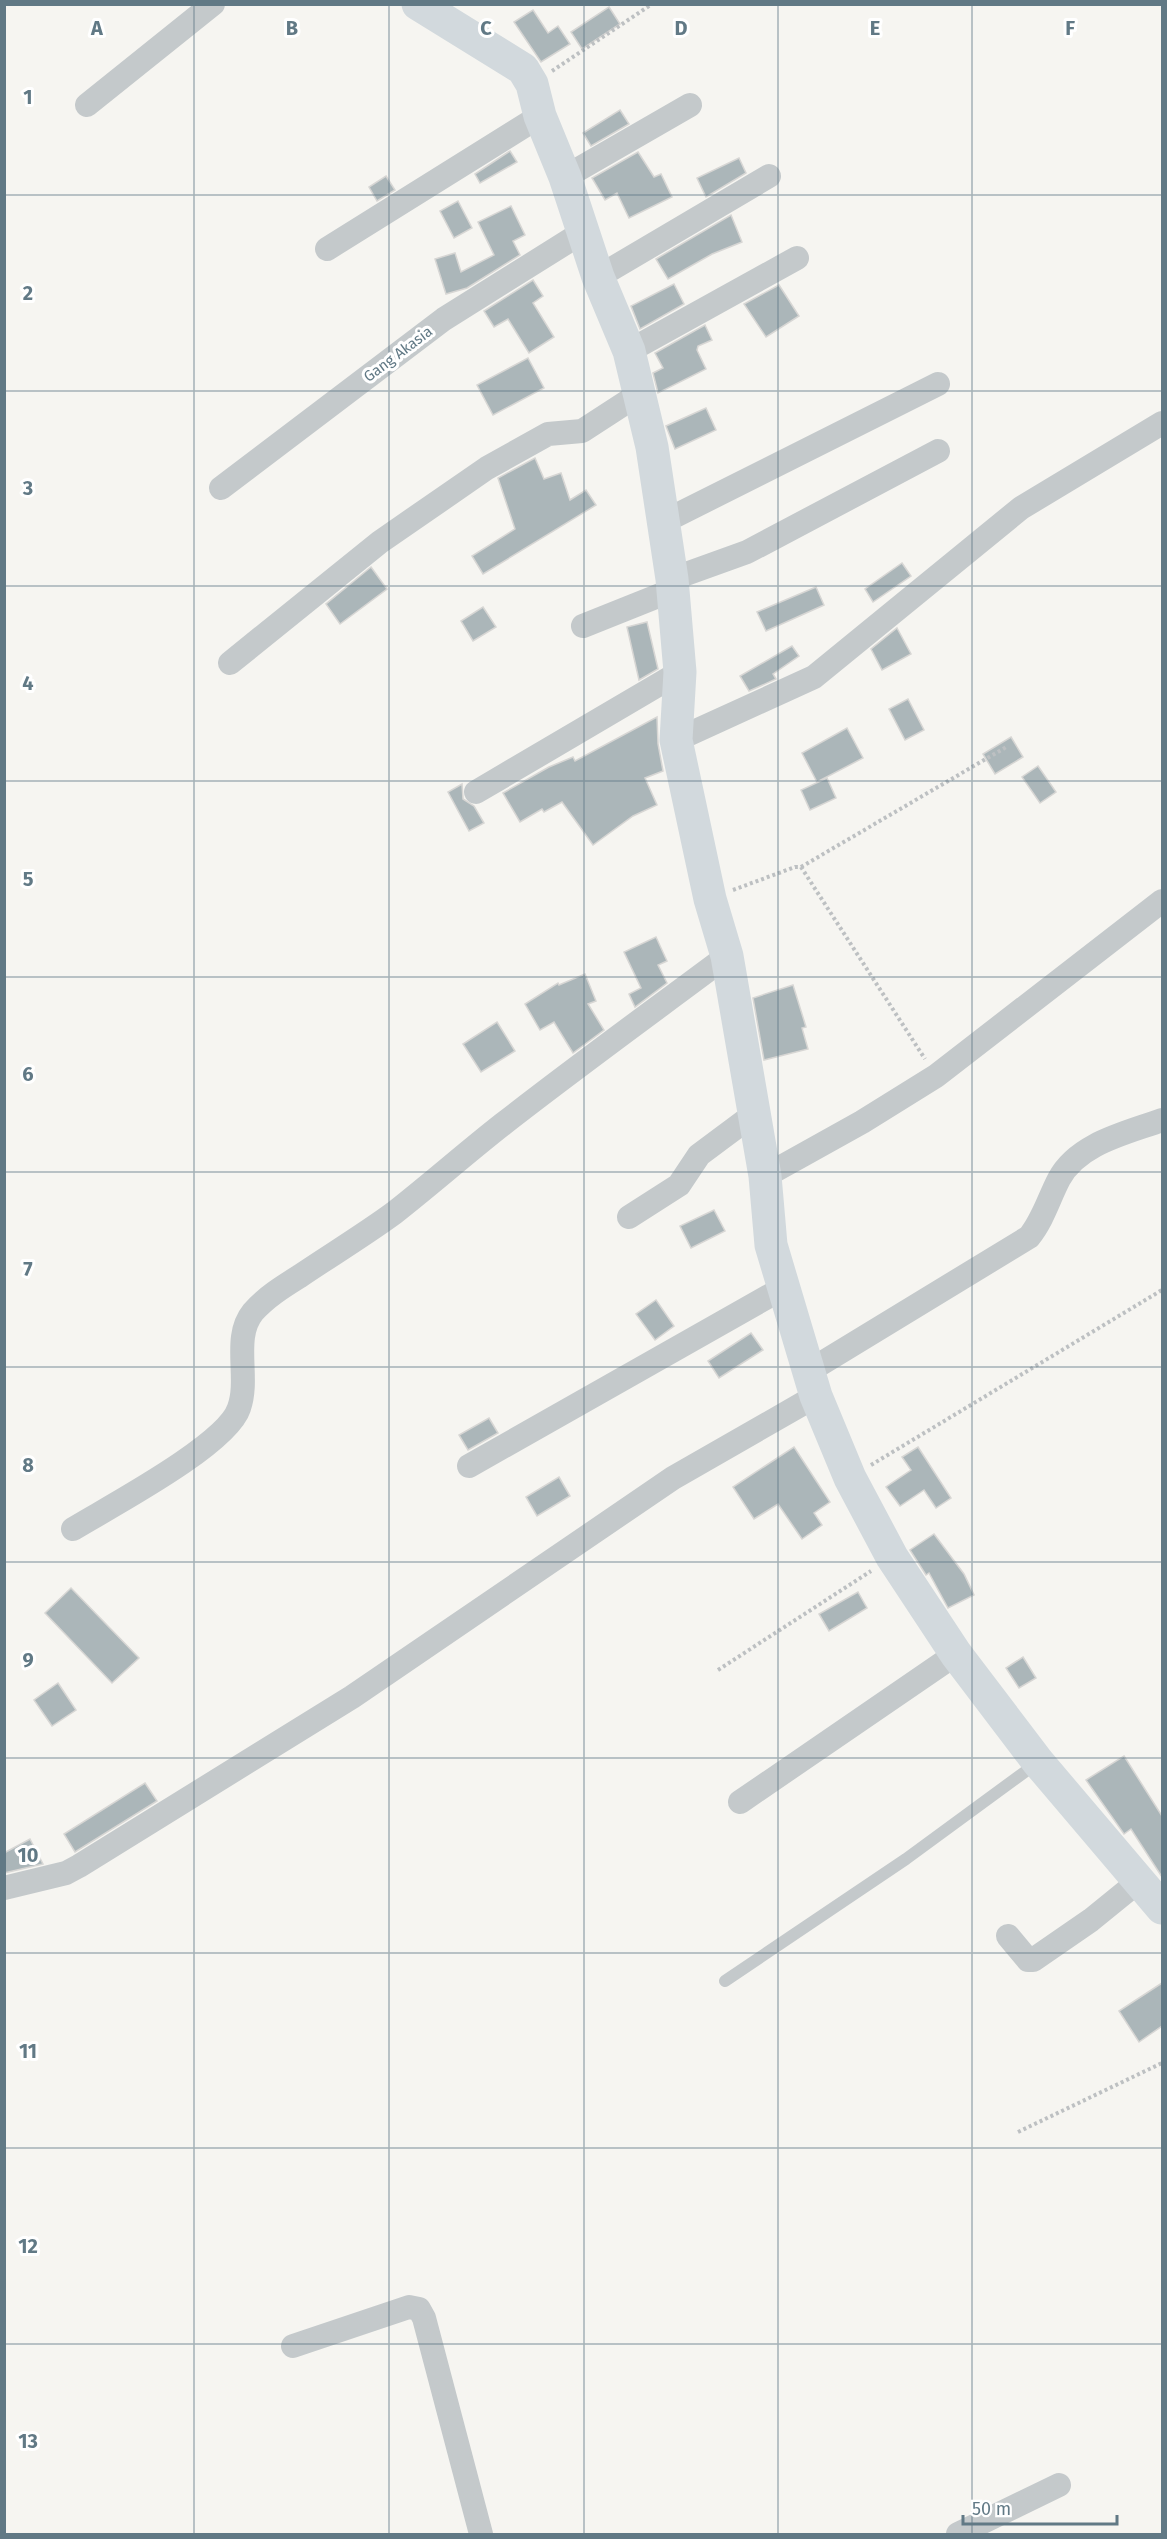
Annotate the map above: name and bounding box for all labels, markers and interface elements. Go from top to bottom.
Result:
text: A [90,16,104,40]
text: B [286,16,298,40]
text: C [480,16,492,40]
text: D [674,16,688,40]
text: E [870,16,880,40]
text: F [1065,16,1075,40]
text: 1 [23,85,33,109]
text: 2 [23,281,33,305]
street label: Gang Akasia [360,322,436,386]
text: 3 [22,476,33,500]
text: 4 [22,671,34,695]
text: 5 [23,867,34,891]
text: 6 [22,1062,34,1086]
text: 7 [23,1257,33,1281]
text: 8 [22,1453,34,1477]
text: 9 [22,1648,34,1672]
text: 10 [18,1843,38,1867]
text: 11 [19,2039,37,2063]
text: 12 [18,2234,38,2258]
text: 13 [18,2429,38,2453]
scale bar [963,2488,1118,2526]
text: 50 m [972,2498,1011,2520]

